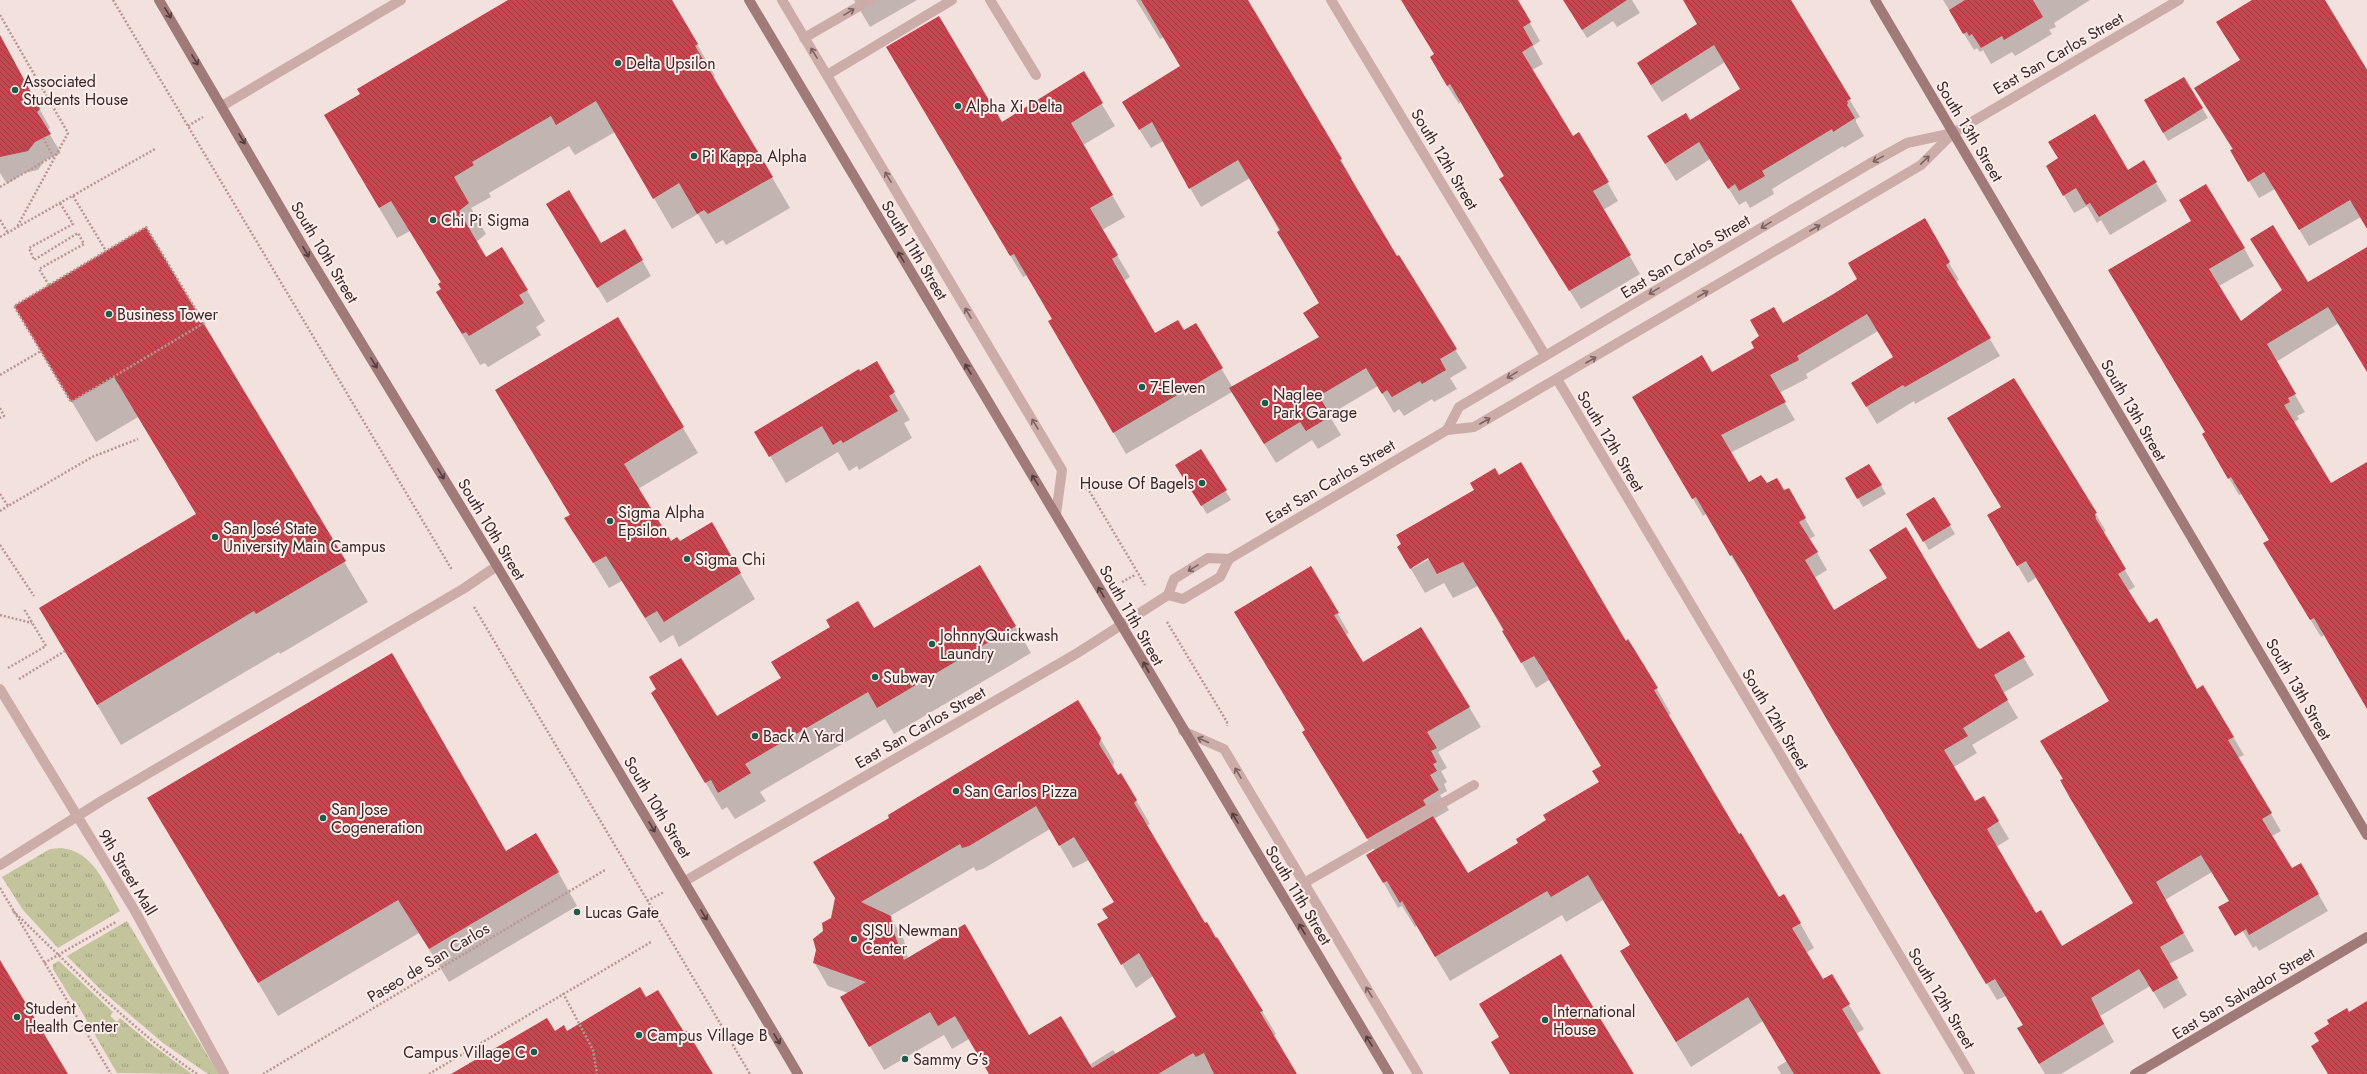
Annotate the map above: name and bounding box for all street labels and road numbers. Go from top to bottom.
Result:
street label: East San Carlos Street [1989,7,2128,100]
street label: South 13th Street [1930,76,2009,186]
street label: South 12th Street [1405,104,1484,214]
street label: South 11th Street [876,196,953,305]
street label: South 10th Street [285,197,364,308]
street label: East San Carlos Street [1616,209,1754,304]
street label: South 13th Street [2095,355,2172,466]
street label: South 12th Street [1571,386,1650,496]
street label: East San Carlos Street [1261,434,1399,529]
street label: South 10th Street [452,474,531,585]
street label: South 11th Street [1093,561,1170,670]
street label: South 13th Street [2260,634,2337,745]
street label: South 12th Street [1736,664,1815,774]
street label: East San Carlos Street [851,681,990,774]
street label: South 10th Street [618,752,697,863]
street label: 9th Street Mall [93,825,162,920]
street label: South 11th Street [1260,841,1337,950]
street label: Paseo de San Carlos [363,917,494,1008]
street label: East San Salvador Street [2168,942,2319,1045]
street label: South 12th Street [1902,943,1981,1053]

